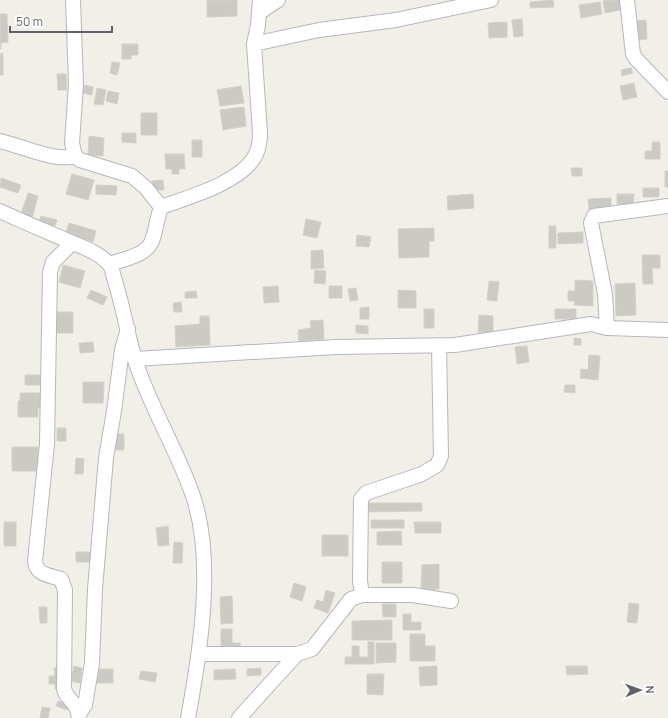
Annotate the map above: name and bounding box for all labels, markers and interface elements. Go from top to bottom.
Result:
scale bar [10,8,112,34]
text: 50 m [16,13,43,30]
north arrow [620,670,660,710]
text: N [643,685,658,694]

